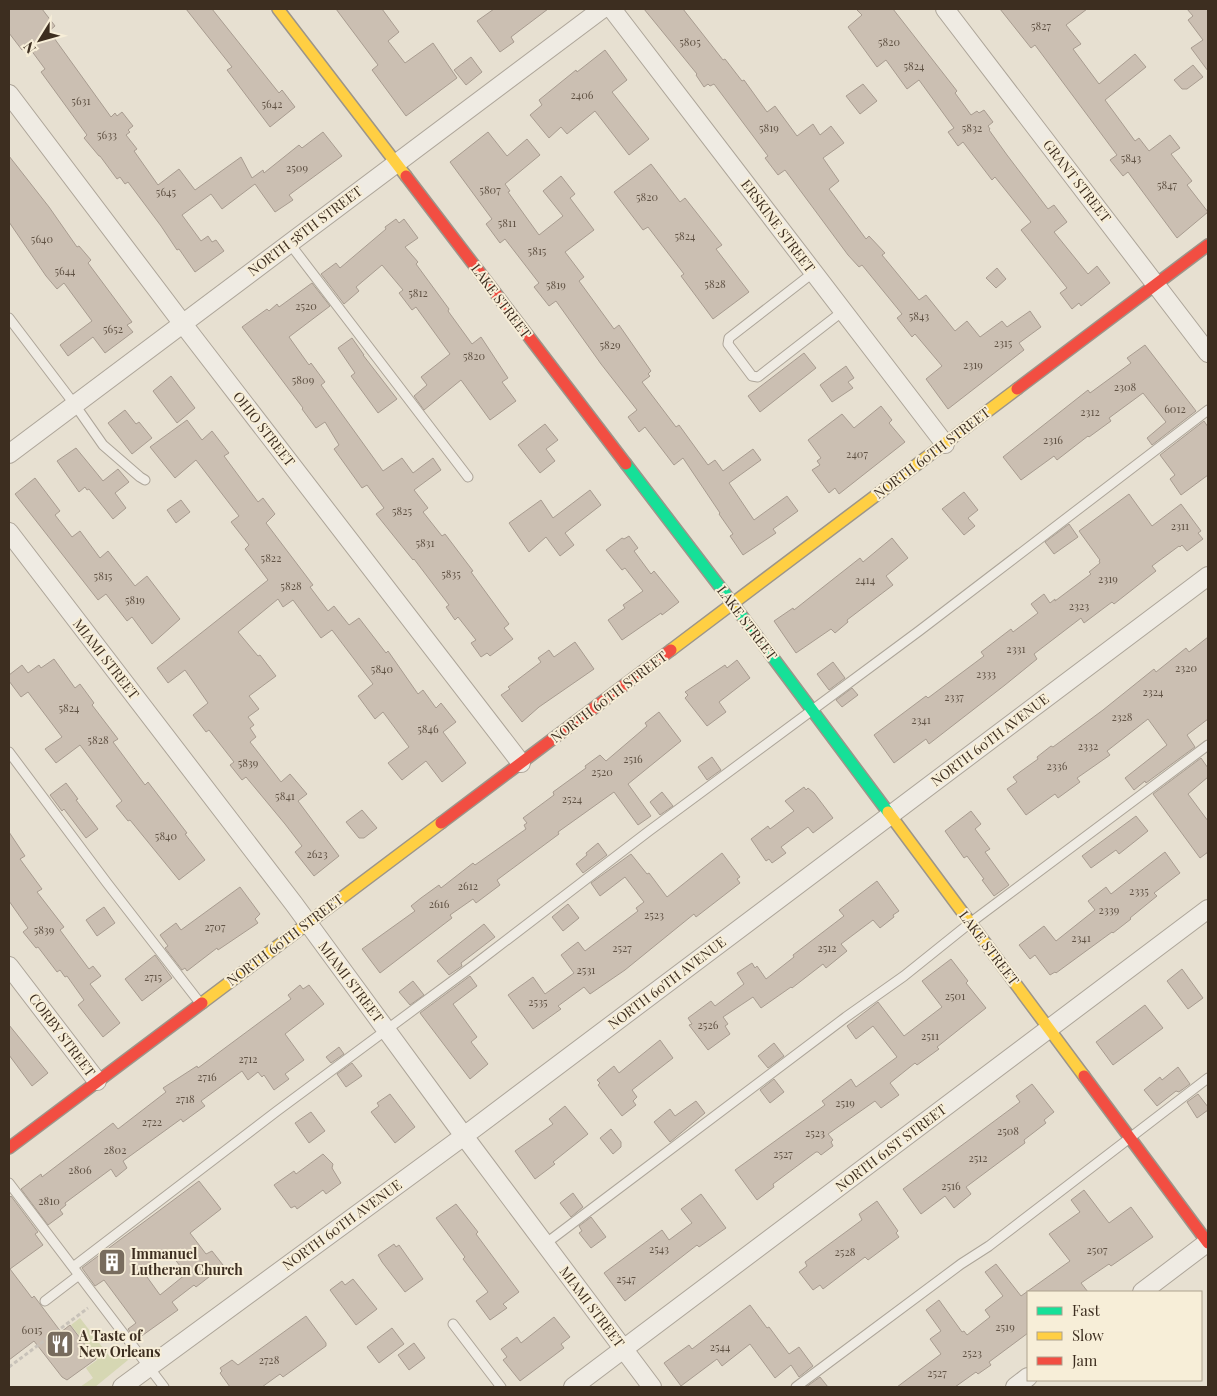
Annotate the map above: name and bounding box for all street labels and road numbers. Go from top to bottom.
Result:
street label: GRANT STREET [1039,135,1116,226]
street label: ERSKINE STREET [737,175,820,276]
street label: NORTH 58TH STREET [244,181,366,280]
street label: LAKE STREET [467,259,536,342]
street label: OHIO STREET [229,387,300,470]
street label: NORTH 60TH STREET [870,402,994,503]
street label: LAKE STREET [713,581,782,664]
street label: MIAMI STREET [69,615,144,703]
street label: NORTH 60TH STREET [547,646,671,747]
street label: NORTH 60TH AVENUE [927,689,1053,790]
street label: NORTH 60TH STREET [223,889,347,990]
street label: LAKE STREET [955,906,1024,989]
street label: NORTH 60TH AVENUE [604,932,730,1033]
street label: MIAMI STREET [315,937,388,1026]
street label: CORBY STREET [25,989,100,1081]
street label: NORTH 61ST STREET [831,1099,950,1196]
street label: NORTH 60TH AVENUE [278,1175,405,1274]
street label: MIAMI STREET [556,1262,629,1351]

